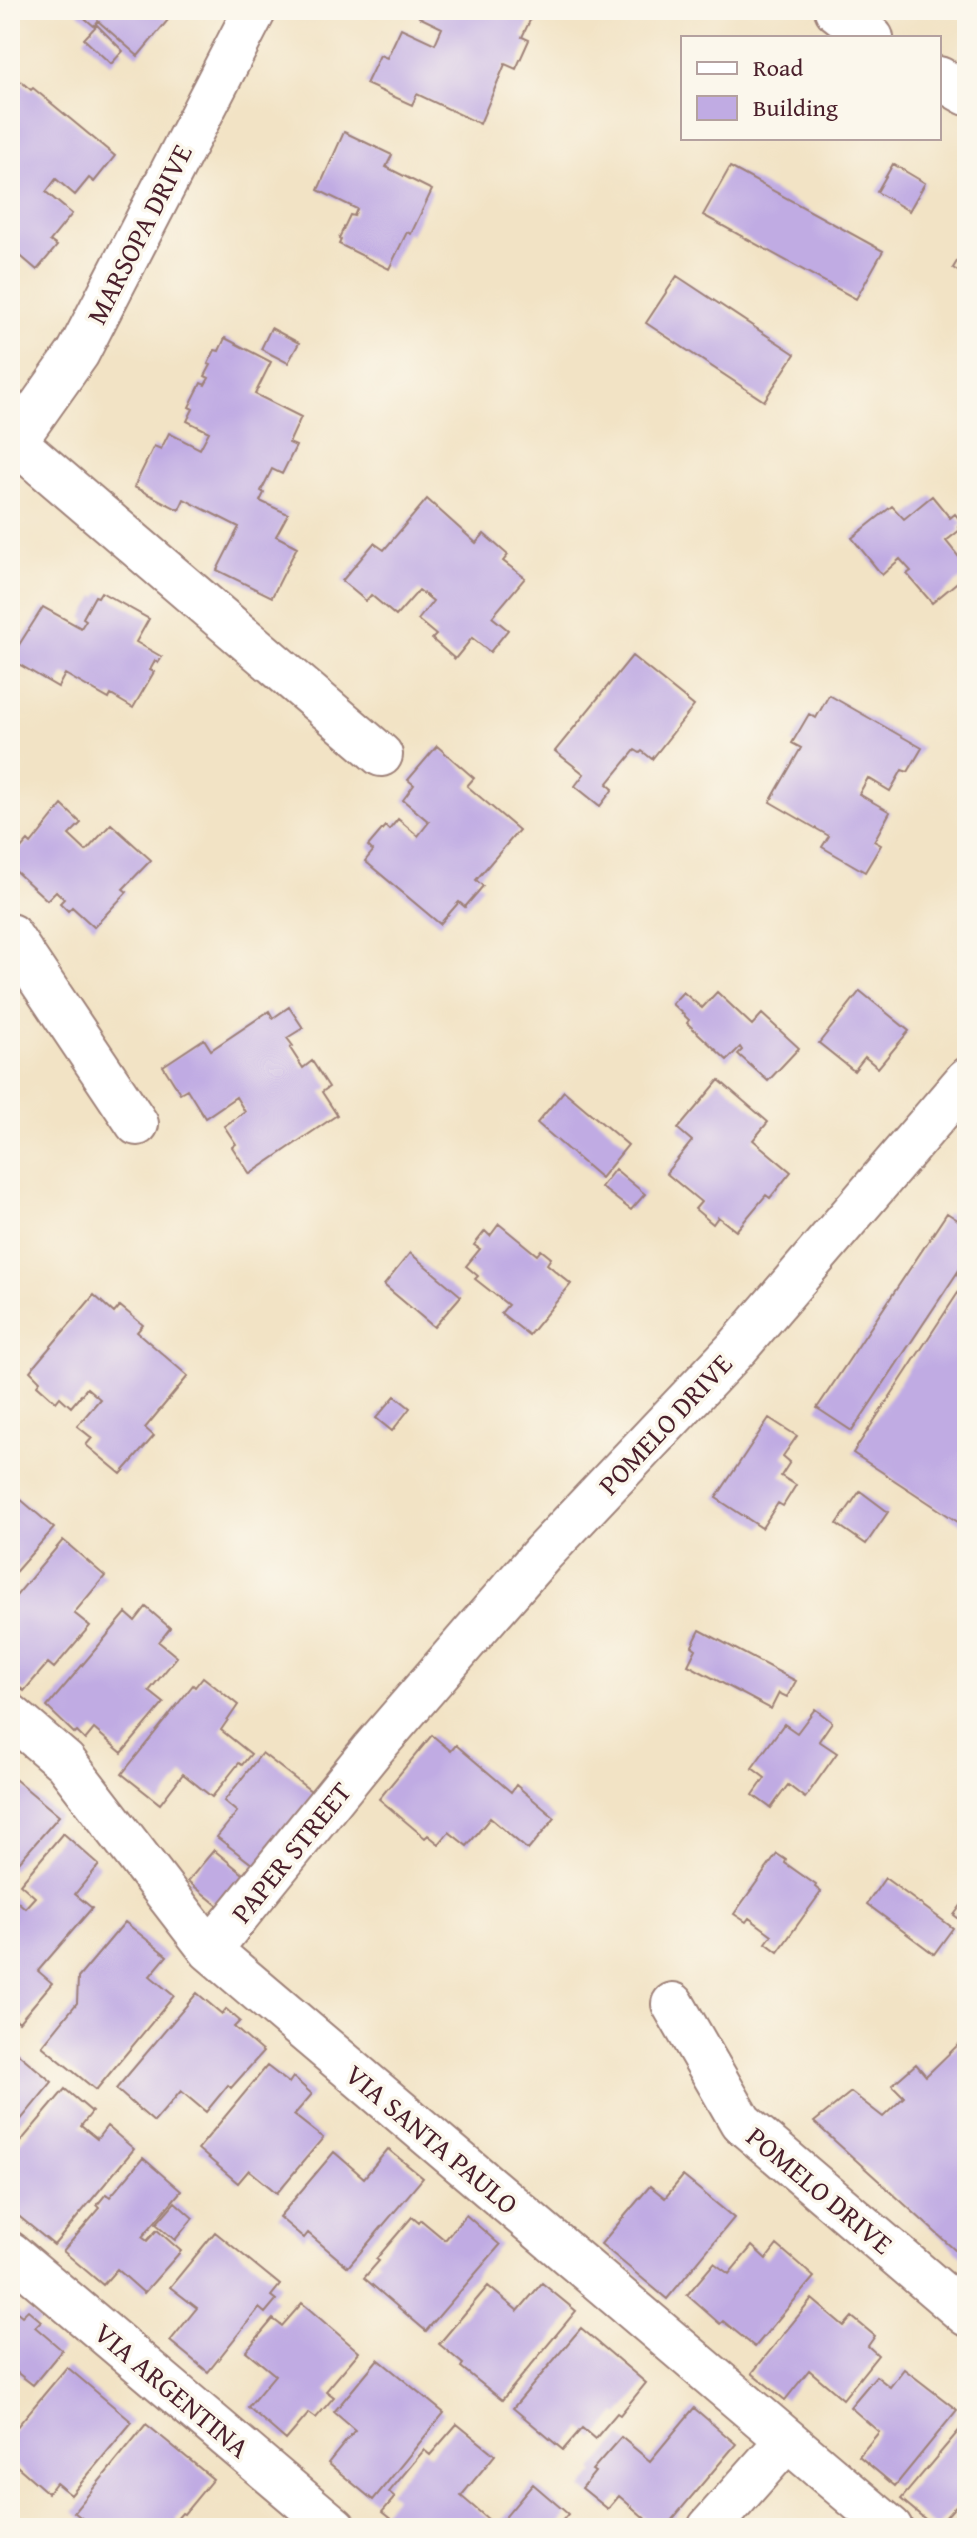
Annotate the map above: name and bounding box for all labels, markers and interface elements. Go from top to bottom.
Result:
legend [681,36,941,140]
text: Road [753,50,803,85]
text: Building [753,90,838,125]
street label: MARSOPA DRIVE [75,136,202,331]
street label: POMELO DRIVE [588,1344,741,1504]
street label: PAPER STREET [221,1772,361,1931]
street label: VIA SANTA PAULO [337,2054,528,2223]
street label: POMELO DRIVE [738,2116,903,2263]
street label: VIA ARGENTINA [86,2312,259,2467]

